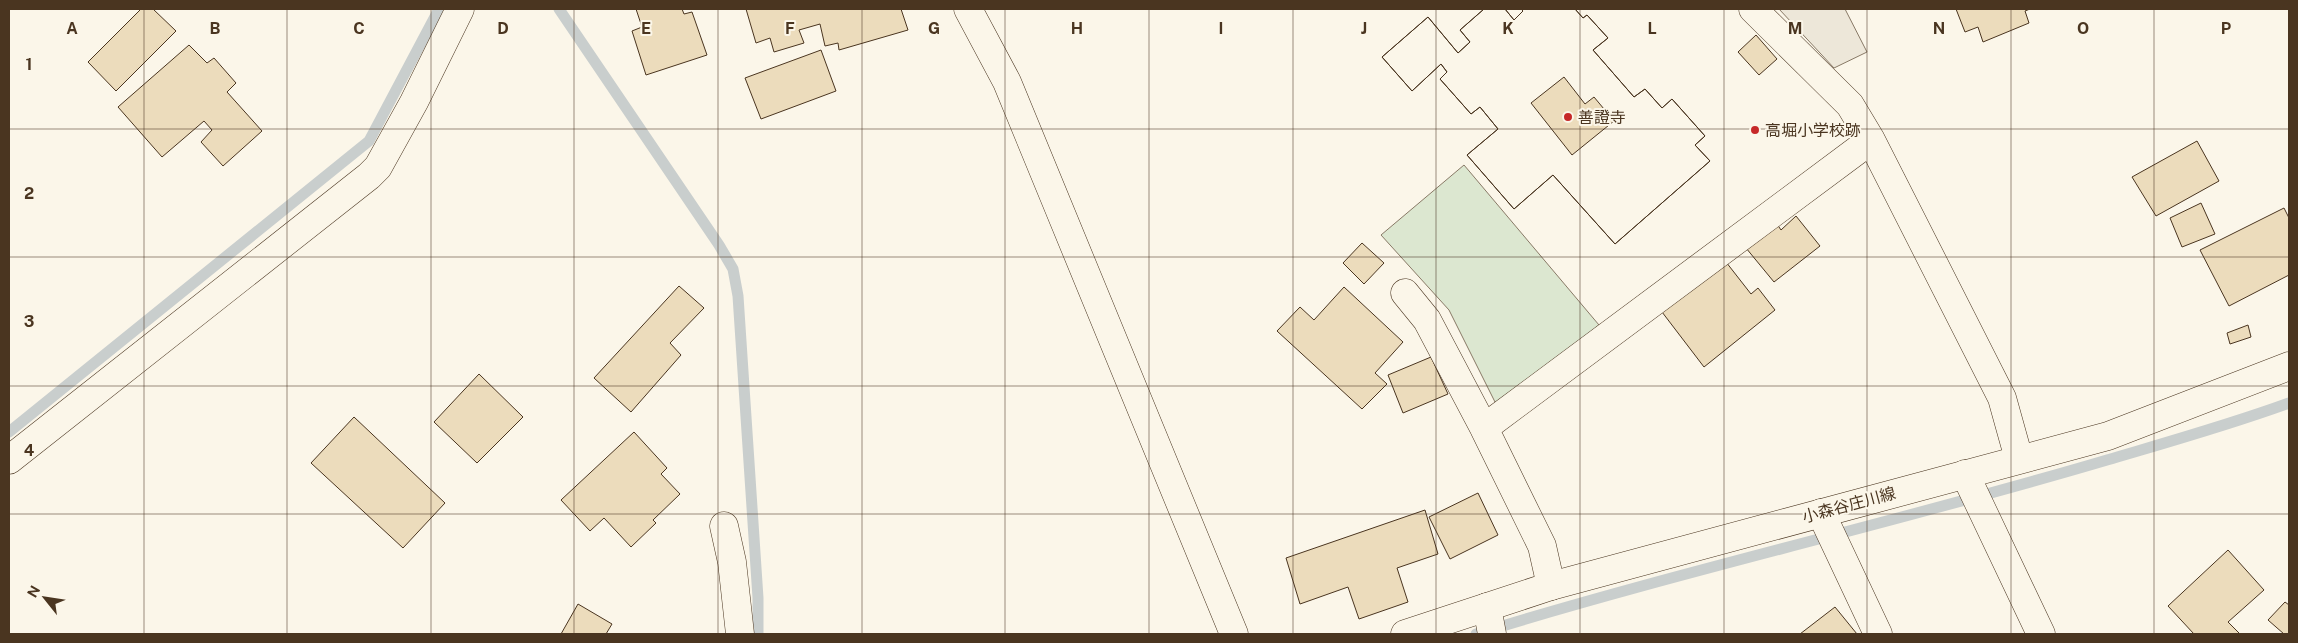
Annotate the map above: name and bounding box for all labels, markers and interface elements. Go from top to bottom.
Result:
text: A [66,19,78,38]
text: B [210,19,221,38]
text: C [353,19,365,38]
text: D [497,19,509,38]
text: E [641,19,651,38]
text: F [785,19,795,38]
text: G [928,19,940,38]
text: H [1071,19,1083,38]
text: I [1219,19,1223,38]
text: J [1361,19,1367,38]
text: K [1502,19,1514,38]
text: L [1647,19,1657,38]
text: M [1788,19,1802,38]
text: N [1933,19,1945,38]
text: O [2077,19,2089,38]
text: P [2221,19,2231,38]
text: 1 [26,55,32,74]
place label: 善證寺 [1578,108,1626,127]
marker: 善證寺 [1562,111,1574,123]
place label: 高堀小学校跡 [1765,121,1861,140]
marker: 高堀小学校跡 [1749,124,1761,136]
text: 2 [24,184,34,203]
text: 3 [24,312,34,331]
text: 4 [24,441,35,460]
street label: 小森谷庄川線 [1800,483,1898,527]
north arrow [20,573,70,623]
text: N [24,583,43,600]

